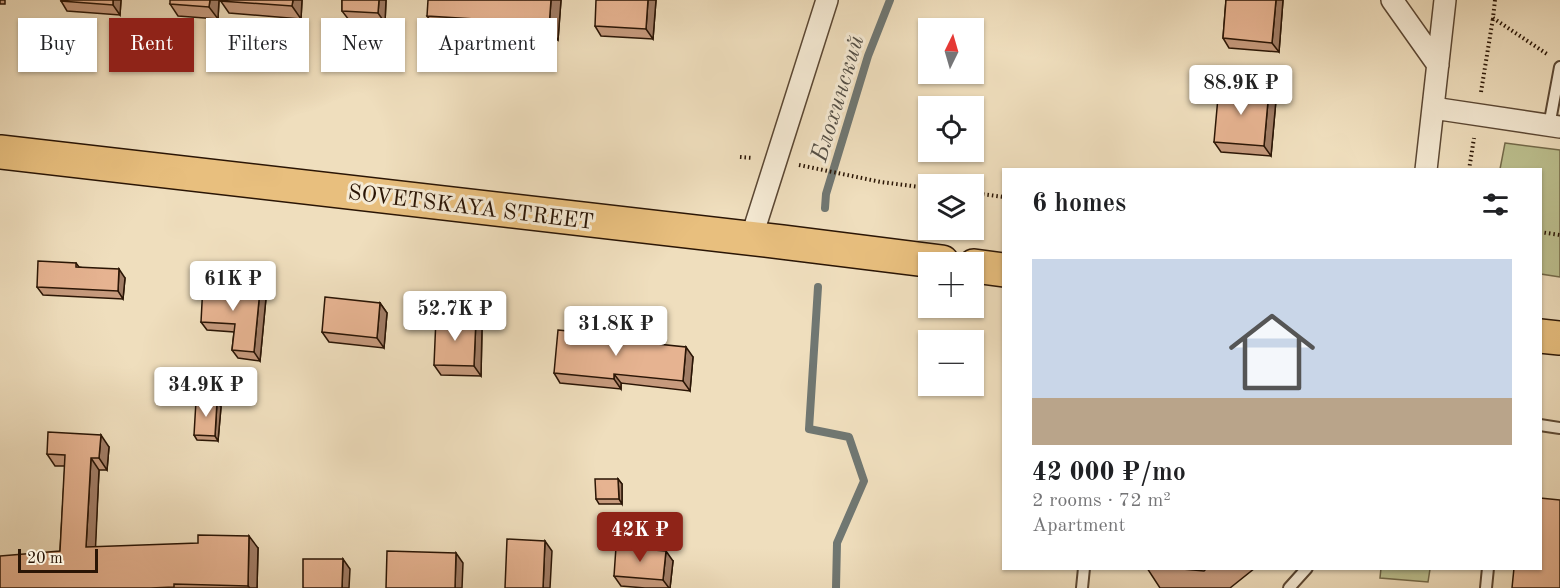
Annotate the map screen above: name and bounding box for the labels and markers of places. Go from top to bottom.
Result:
pin: 88.9K ₽ [1186,65,1296,116]
pin: 61K ₽ [191,261,275,312]
pin: 52.7K ₽ [400,291,510,342]
pin: 31.8K ₽ [561,306,671,357]
pin: 34.9K ₽ [151,367,261,418]
pin: 42K ₽ [598,512,682,563]

